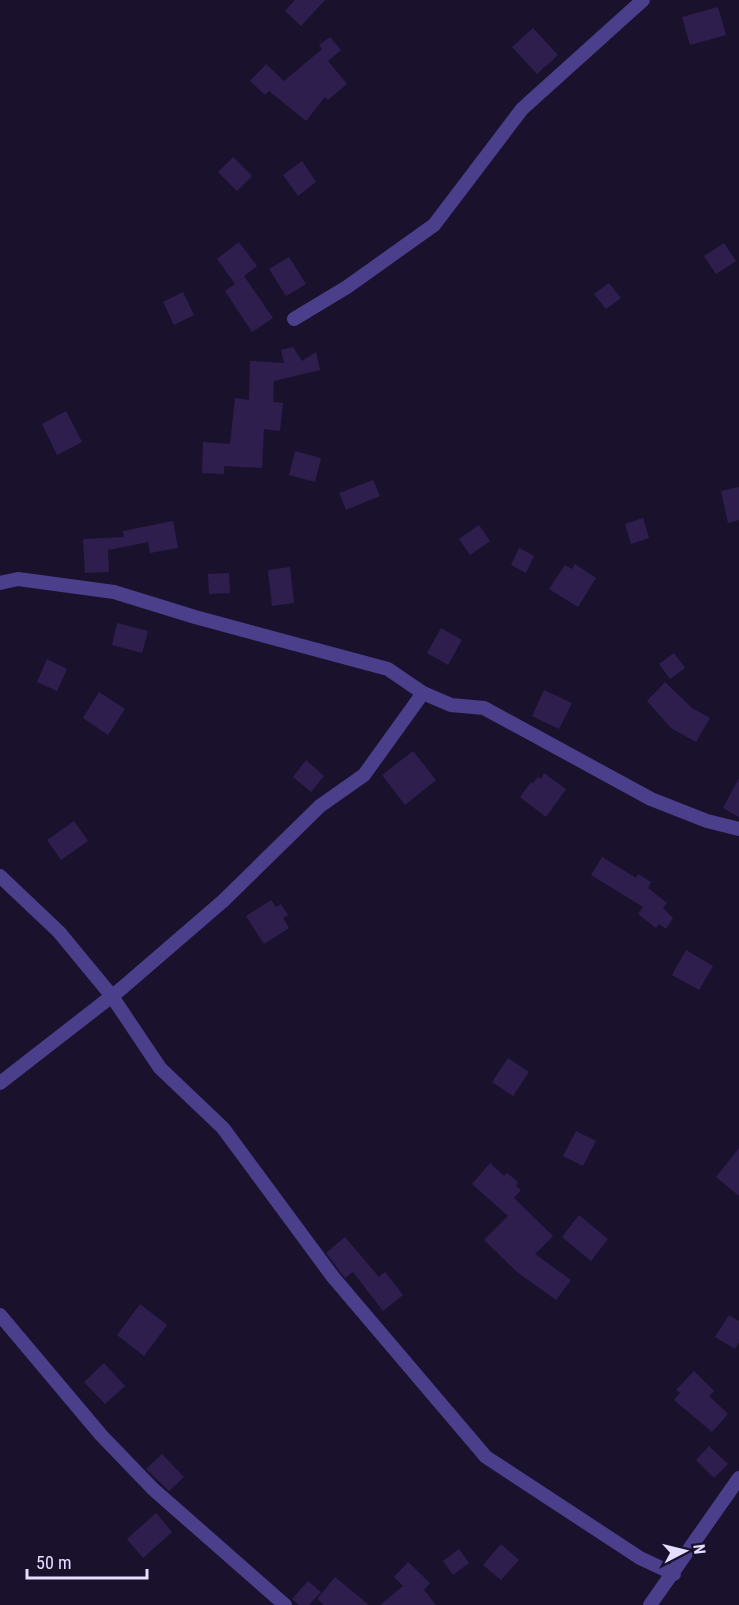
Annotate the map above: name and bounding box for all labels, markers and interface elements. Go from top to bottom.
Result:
north arrow [655,1521,715,1581]
scale bar [27,1542,147,1580]
text: N [689,1543,709,1555]
text: 50 m [36,1552,71,1573]

